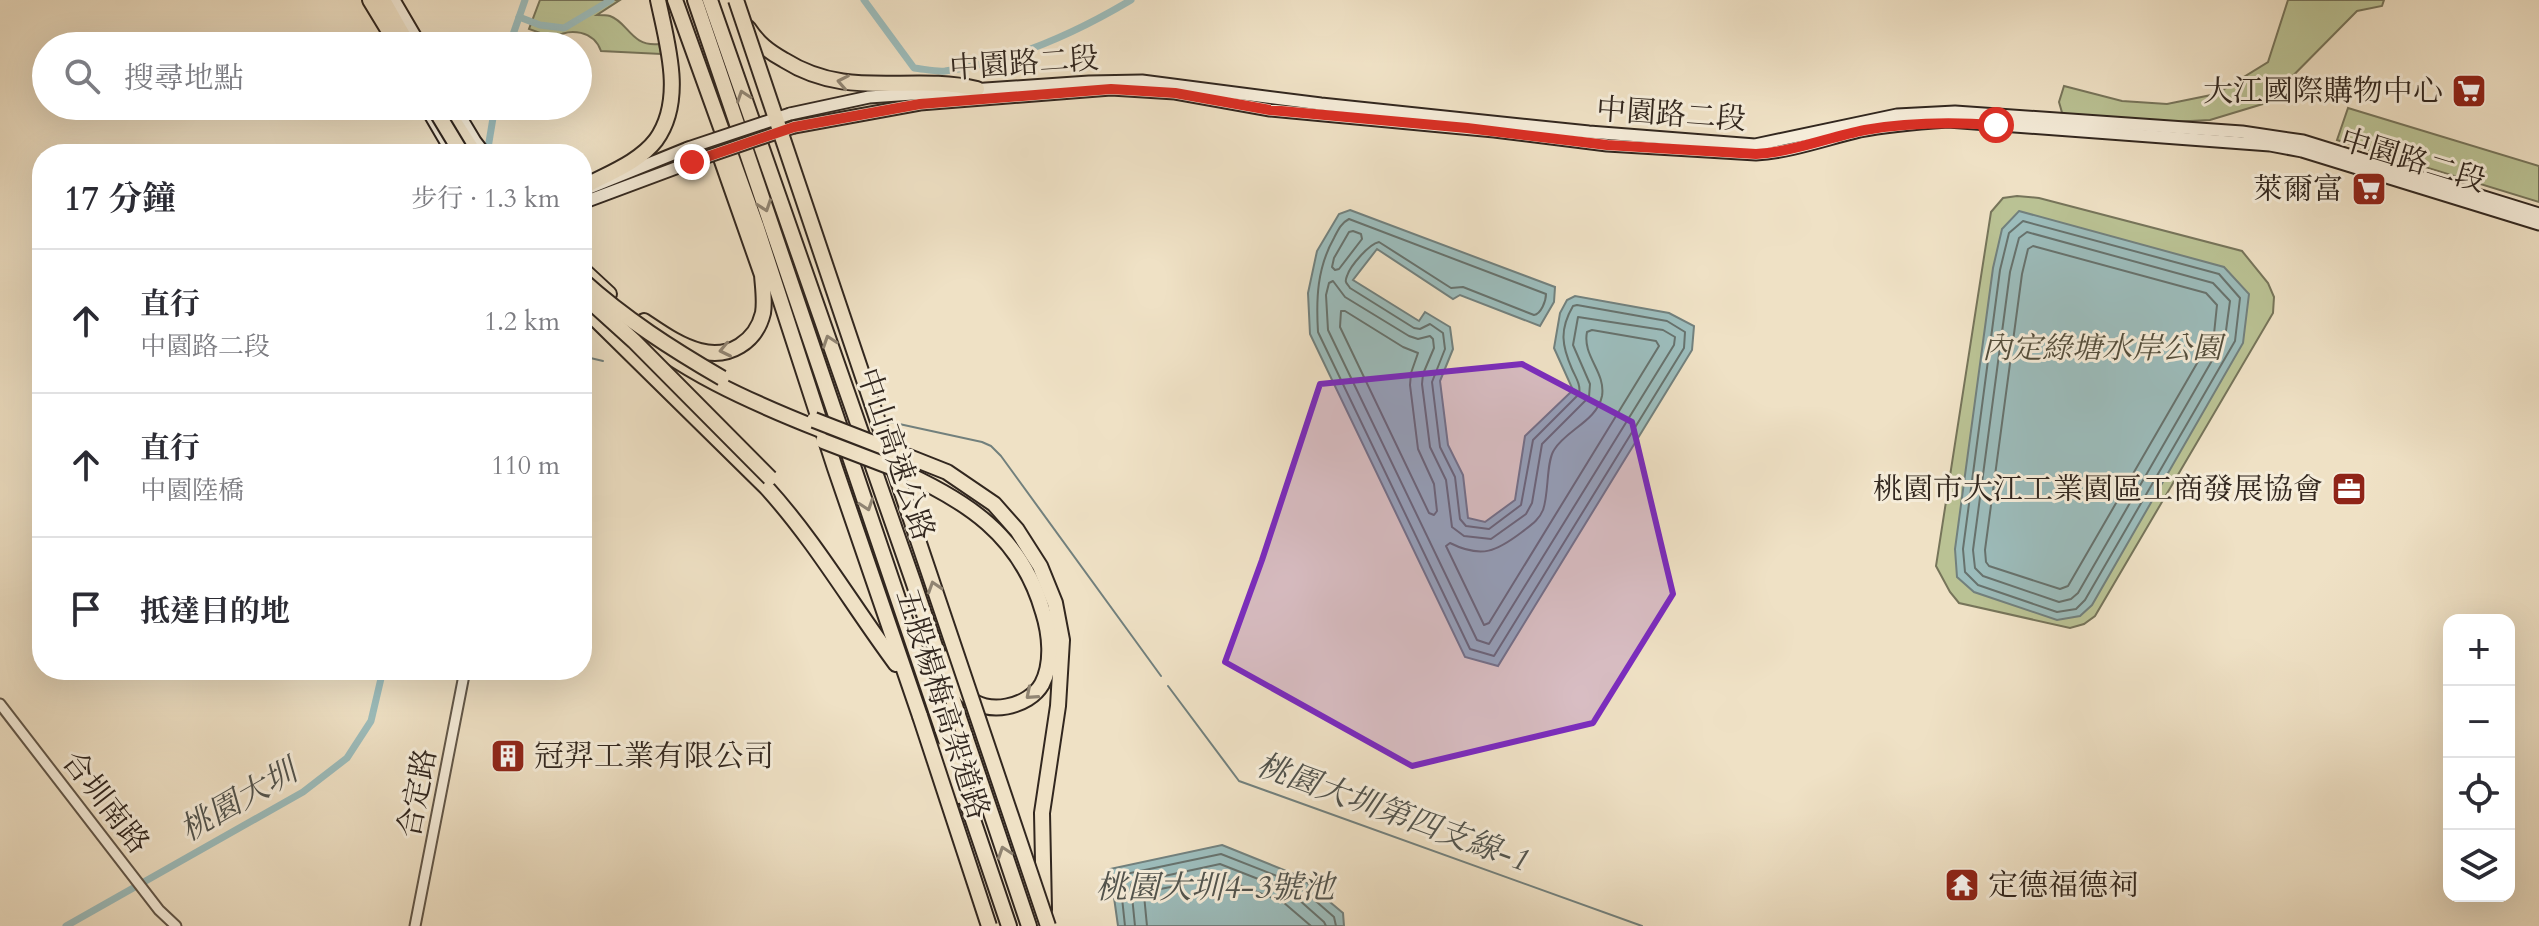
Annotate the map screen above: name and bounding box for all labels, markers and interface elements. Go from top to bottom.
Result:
search box [32,32,592,120]
street label: 中園路二段 [948,38,1100,89]
icon: search [60,54,104,98]
text: 搜尋地點 [124,58,244,99]
place label: 大江國際購物中心 [2203,71,2443,112]
supermarket icon: 大江國際購物中心 [2450,72,2488,110]
one-way arrow [837,74,850,91]
street label: 中園路二段 [1595,89,1747,140]
one-way arrow [736,90,753,104]
route start [1978,107,2014,143]
street label: 中園路二段 [2335,119,2491,202]
route end [674,144,710,180]
place label: 萊爾富 [2253,169,2343,210]
supermarket icon: 萊爾富 [2350,170,2388,208]
text: 17 分鐘 [64,176,176,222]
text: 步行 · 1.3 km [411,181,560,216]
one-way arrow [755,199,771,213]
text: 直行 [140,284,200,325]
icon: ahead [64,299,108,343]
text: 1.2 km [484,304,560,339]
park label: 內定綠塘水岸公園 [1982,328,2226,369]
text: 中園路二段 [140,329,270,364]
one-way arrow [822,335,838,349]
one-way arrow [719,341,733,358]
street label: 中山高速公路 [847,362,944,546]
text: 直行 [140,428,200,469]
icon: ahead [64,443,108,487]
text: 110 m [491,448,560,483]
place label: 桃園市大江工業園區工商發展協會 [1873,469,2323,510]
office icon: 桃園市大江工業園區工商發展協會 [2330,470,2368,508]
text: 中園陸橋 [140,473,244,508]
one-way arrow [857,498,873,512]
one-way arrow [927,581,943,595]
street label: 五股楊梅高架道路 [886,584,999,825]
icon: arrive [64,587,108,631]
text: 抵達目的地 [140,591,290,632]
map controls [2443,614,2515,902]
button: + [2443,614,2515,686]
one-way arrow [1026,685,1040,699]
button: − [2443,686,2515,758]
place label: 冠羿工業有限公司 [534,736,774,777]
building icon: 冠羿工業有限公司 [489,737,527,775]
street label: 合圳南路 [53,742,159,862]
water label: 桃園大圳第四支線-1 [1250,743,1535,883]
street label: 合定路 [389,745,446,841]
water label: 桃園大圳 [172,747,309,852]
button: locate [2443,758,2515,830]
button: layers [2443,830,2515,902]
one-way arrow [997,846,1013,860]
place label: 定德福德祠 [1988,865,2138,906]
water label: 桃園大圳4-3號池 [1095,866,1338,910]
temple icon: 定德福德祠 [1943,866,1981,904]

